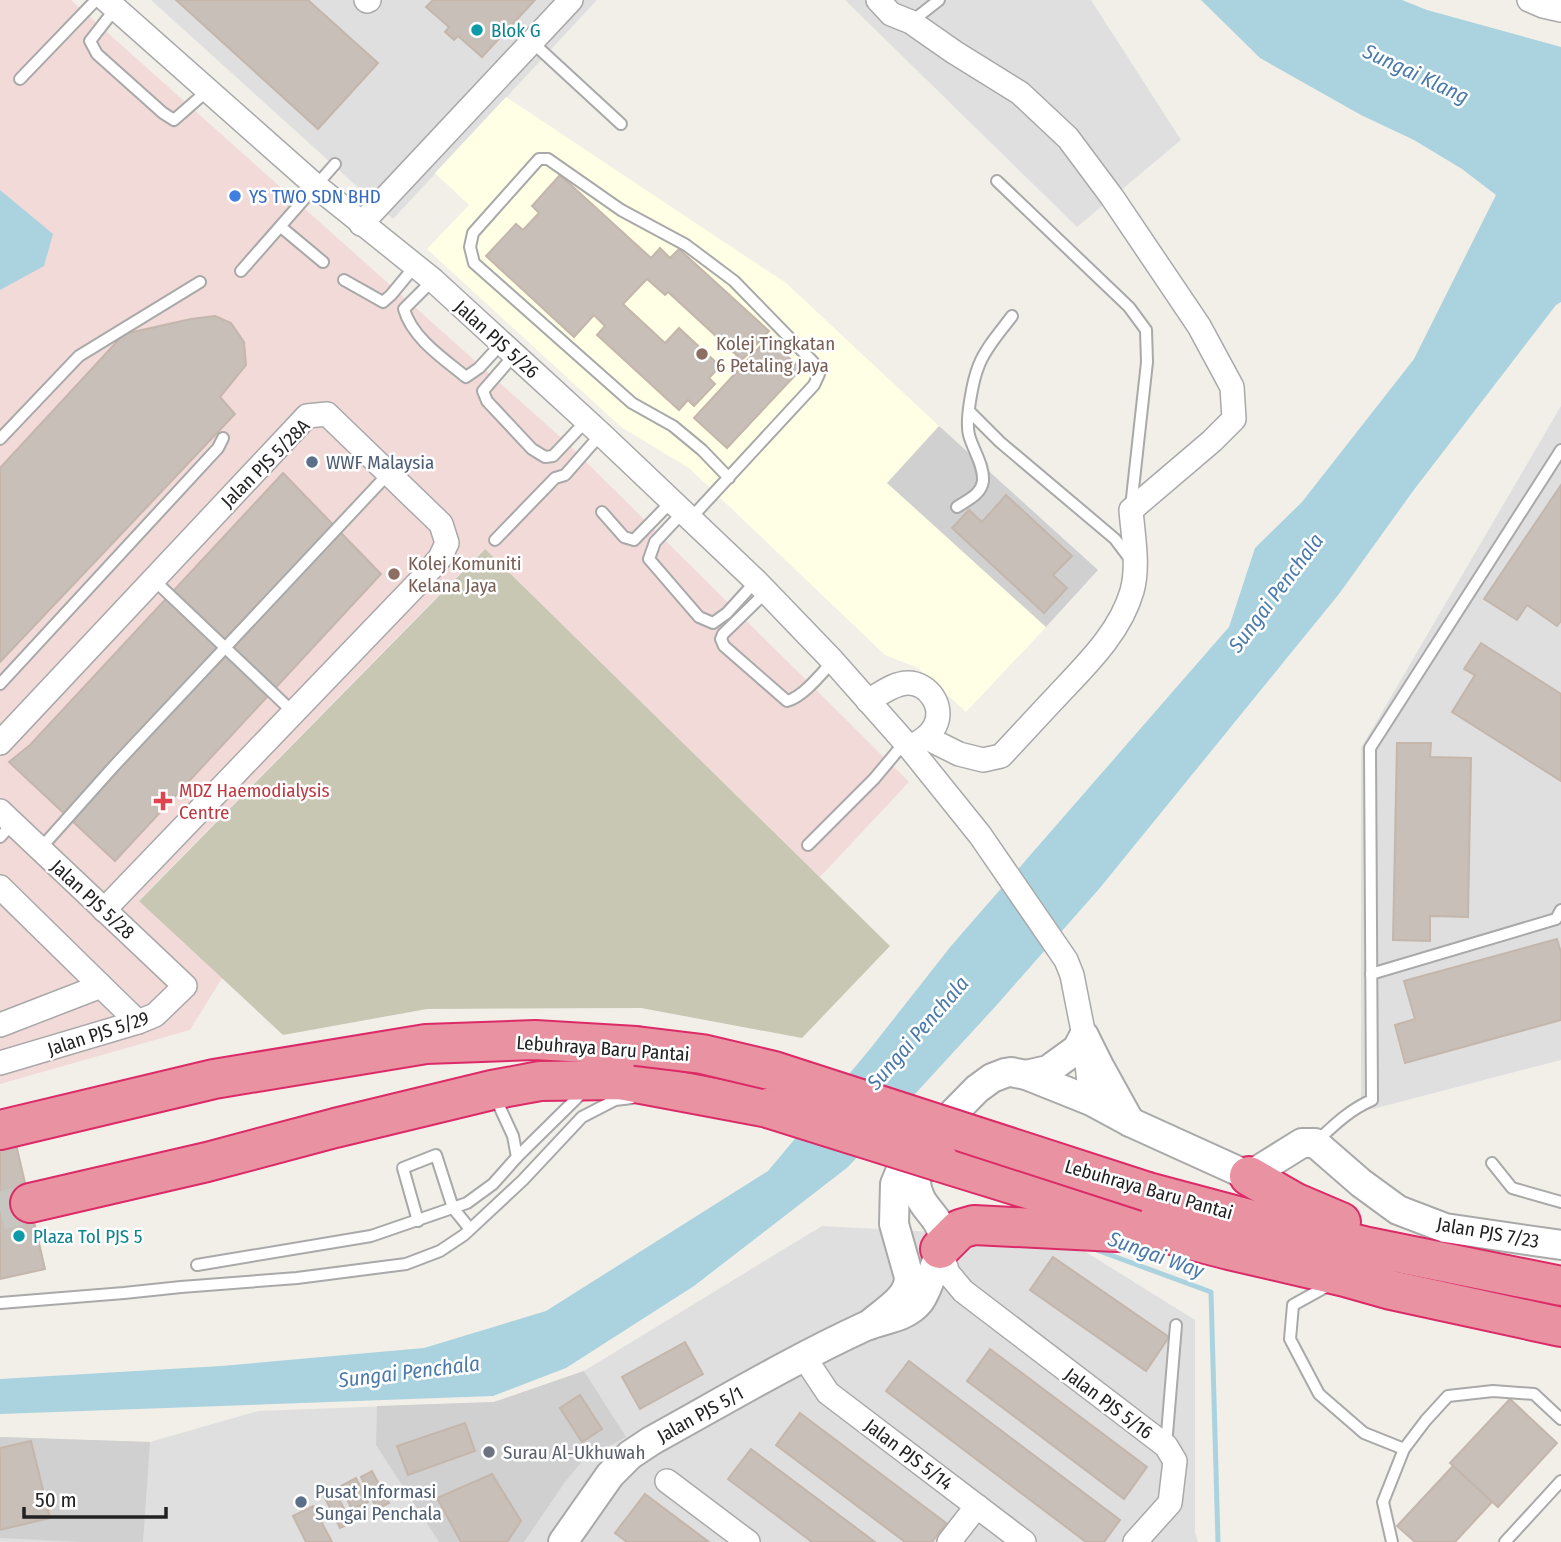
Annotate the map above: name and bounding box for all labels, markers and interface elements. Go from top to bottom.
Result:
place label: Blok G [491,19,541,42]
marker: Blok G [469,22,485,38]
water label: Sungai Klang [1358,38,1473,110]
place label: YS TWO SDN BHD [249,185,381,208]
marker: YS TWO SDN BHD [227,188,243,204]
street label: Jalan PJS 5/26 [450,295,544,383]
place label: Kolej Tingkatan 6 Petaling Jaya [716,332,835,377]
marker: Kolej Tingkatan 6 Petaling Jaya [694,346,710,362]
street label: Jalan PJS 5/28A [216,414,314,512]
place label: WWF Malaysia [326,451,434,474]
marker: WWF Malaysia [304,454,320,470]
water label: Sungai Penchala [1222,528,1329,658]
place label: Kolej Komuniti Kelana Jaya [408,552,521,597]
marker: Kolej Komuniti Kelana Jaya [386,566,402,582]
place label: MDZ Haemodialysis Centre [179,779,330,824]
marker: MDZ Haemodialysis Centre [153,791,173,811]
street label: Jalan PJS 5/28 [46,855,139,944]
water label: Sungai Penchala [861,971,974,1096]
street label: Jalan PJS 5/29 [44,1006,152,1061]
street label: Lebuhraya Baru Pantai [516,1031,690,1066]
street label: Lebuhraya Baru Pantai [1062,1154,1236,1224]
street label: Jalan PJS 7/23 [1435,1212,1541,1253]
place label: Plaza Tol PJS 5 [33,1225,142,1248]
water label: Sungai Way [1104,1225,1208,1284]
marker: Plaza Tol PJS 5 [11,1228,27,1244]
water label: Sungai Penchala [336,1350,481,1394]
street label: Jalan PJS 5/16 [1060,1363,1157,1444]
street label: Jalan PJS 5/1 [653,1381,747,1448]
street label: Jalan PJS 5/14 [860,1414,957,1495]
place label: Surau Al-Ukhuwah [503,1441,645,1464]
marker: Surau Al-Ukhuwah [481,1444,497,1460]
scale bar [24,1476,166,1520]
place label: Pusat Informasi Sungai Penchala [315,1480,442,1525]
text: 50 m [35,1487,77,1513]
marker: Pusat Informasi Sungai Penchala [293,1494,309,1510]

